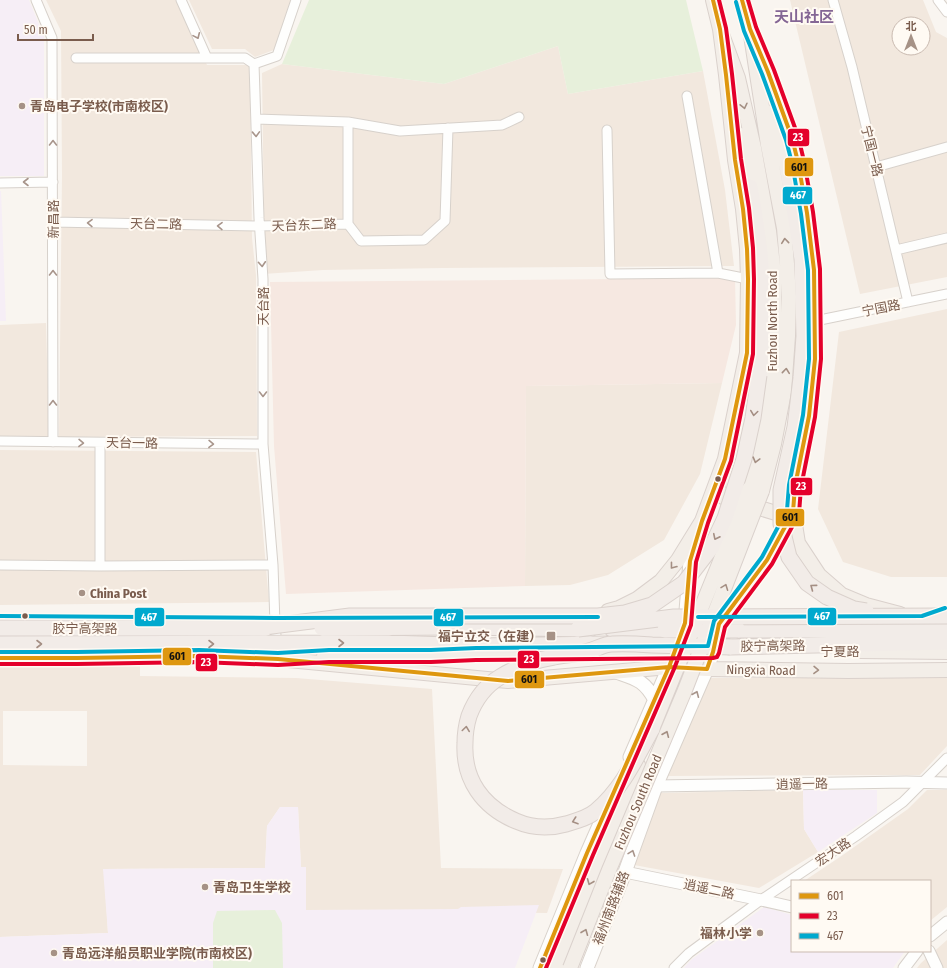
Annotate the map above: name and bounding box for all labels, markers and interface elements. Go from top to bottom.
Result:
district label: 天山社区 [774,8,834,26]
scale bar [18,16,93,42]
north arrow [891,16,931,56]
text: 北 [906,20,917,33]
text: 50 m [24,23,48,37]
one-way arrow [192,31,200,39]
place label: 青岛电子学校(市南校区) [30,99,168,114]
marker: 青岛电子学校(市南校区) [17,101,27,111]
one-way arrow [740,103,748,109]
street label: 宁国一路 [858,124,886,178]
line badge: 23 [787,128,810,147]
one-way arrow [252,131,260,137]
text: 23 [792,131,803,144]
one-way arrow [49,140,57,146]
line badge: 601 [784,157,814,177]
text: 601 [791,161,807,174]
one-way arrow [23,178,29,186]
line badge: 467 [782,186,813,205]
text: 467 [790,189,806,202]
street label: 新昌路 [46,199,61,239]
street label: 天台二路 [130,216,182,232]
street label: 天台东二路 [271,216,337,234]
one-way arrow [87,219,93,227]
one-way arrow [217,221,223,230]
one-way arrow [781,238,790,244]
one-way arrow [257,261,266,267]
one-way arrow [49,270,57,276]
street label: Fuzhou North Road [765,270,780,372]
street label: 天台路 [256,286,271,326]
street label: 宁国路 [860,297,902,319]
one-way arrow [781,368,790,374]
one-way arrow [259,391,267,397]
one-way arrow [49,400,57,406]
one-way arrow [750,410,759,417]
street label: 天台一路 [106,435,158,451]
one-way arrow [78,439,84,447]
one-way arrow [208,440,214,448]
one-way arrow [753,457,761,463]
unlabelled marker [713,474,723,484]
line badge: 23 [790,477,813,496]
text: 23 [795,480,806,493]
line badge: 601 [775,508,805,527]
text: 601 [782,511,798,524]
one-way arrow [713,533,721,541]
one-way arrow [671,561,678,568]
one-way arrow [720,584,728,592]
one-way arrow [811,585,818,592]
place label: China Post [90,586,147,601]
marker: China Post [77,588,87,598]
line badge: 467 [134,607,165,627]
line badge: 467 [807,607,837,626]
line badge: 467 [433,608,464,627]
text: 467 [814,610,830,623]
unlabelled marker [20,611,30,621]
text: 467 [141,611,157,624]
text: 467 [440,611,456,624]
street label: 胶宁高架路 [52,621,118,636]
place label: 福宁立交（在建） [438,629,542,644]
marker: 福宁立交（在建） [545,630,557,642]
street label: 胶宁高架路 [740,638,806,654]
one-way arrow [338,639,344,647]
one-way arrow [36,640,42,648]
one-way arrow [208,640,214,648]
street label: 宁夏路 [820,644,860,659]
line badge: 601 [162,647,192,666]
text: 601 [169,650,185,663]
line badge: 23 [517,650,540,669]
line badge: 23 [195,653,218,672]
text: 23 [523,653,534,666]
text: 23 [200,656,211,669]
street label: Ningxia Road [726,662,796,678]
one-way arrow [813,666,819,674]
line badge: 601 [514,670,545,689]
text: 601 [521,673,537,686]
one-way arrow [691,691,699,698]
one-way arrow [461,726,470,732]
one-way arrow [662,730,670,737]
street label: Fuzhou South Road [611,752,665,852]
street label: 逍遥一路 [776,776,828,792]
one-way arrow [572,816,579,825]
street label: 宏大路 [813,835,853,869]
one-way arrow [627,850,635,857]
street label: 福州南路辅路 [590,869,632,947]
street label: 逍遥二路 [682,876,736,902]
one-way arrow [587,879,595,886]
place label: 青岛卫生学校 [213,880,291,895]
legend [791,880,931,952]
marker: 青岛卫生学校 [200,882,210,892]
text: 601 [827,889,844,903]
text: 23 [827,909,838,923]
place label: 福林小学 [700,926,752,941]
one-way arrow [580,928,588,935]
marker: 福林小学 [755,928,765,938]
text: 467 [827,929,844,943]
place label: 青岛远洋船员职业学院(市南校区) [62,946,252,961]
marker: 青岛远洋船员职业学院(市南校区) [49,948,59,958]
unlabelled marker [538,955,548,965]

